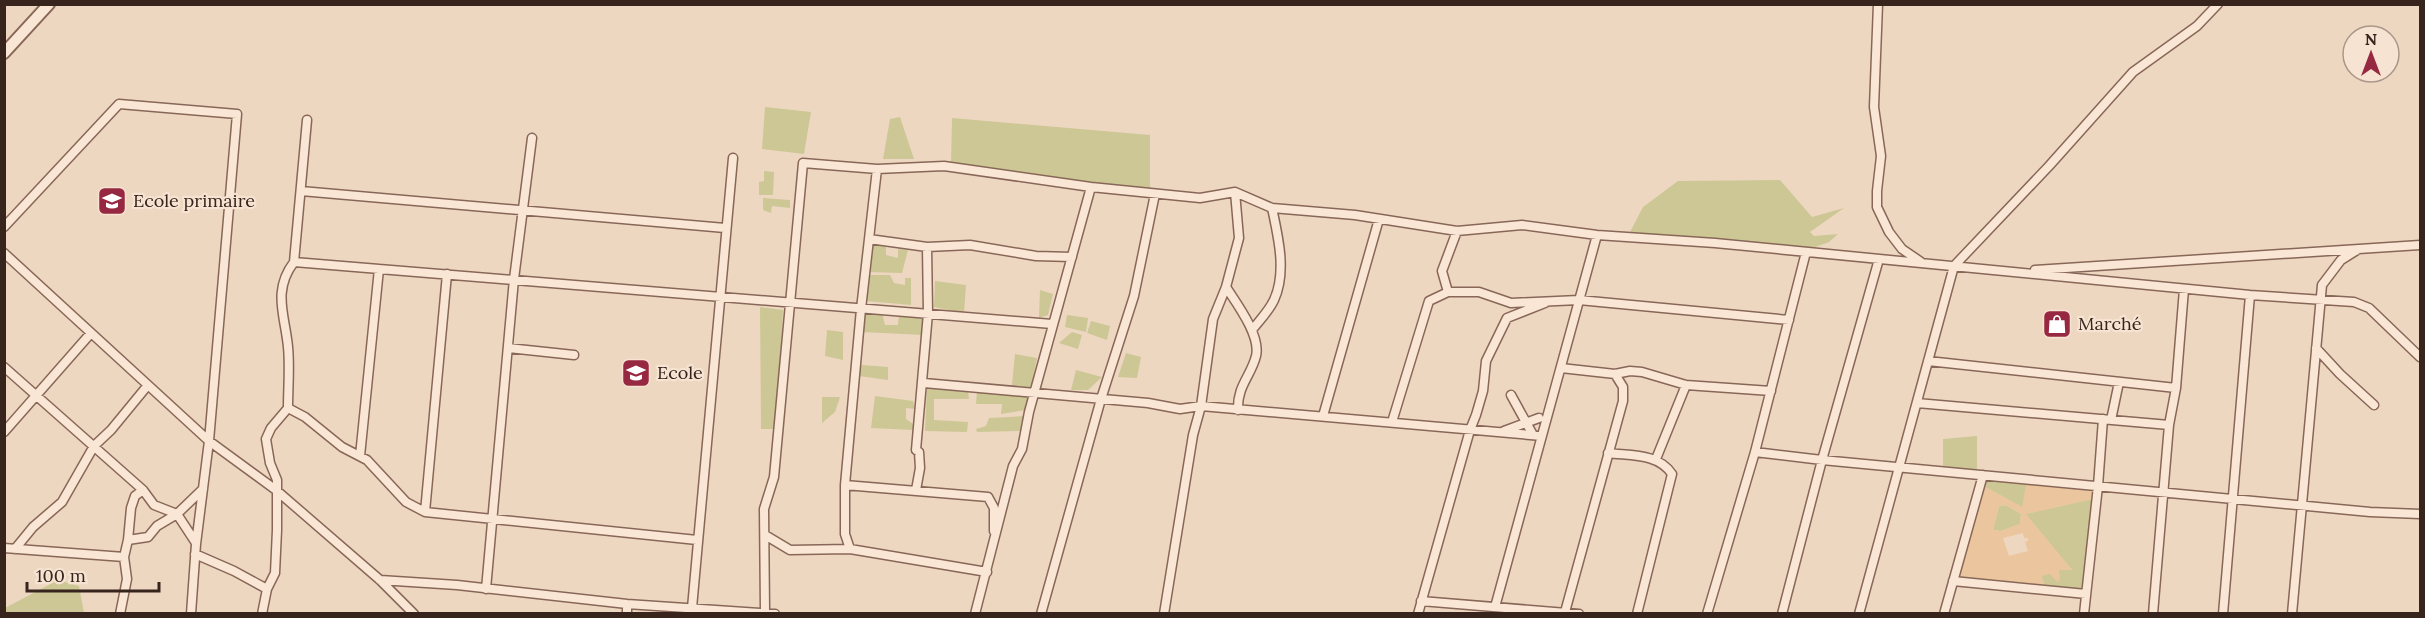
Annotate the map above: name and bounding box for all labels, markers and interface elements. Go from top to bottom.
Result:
north arrow [2341,24,2401,84]
text: N [2365,29,2377,49]
school or university icon: Ecole primaire [96,185,128,217]
place label: Ecole primaire [133,189,255,212]
shop icon: Marché [2041,308,2073,340]
place label: Marché [2078,312,2142,335]
school or university icon: Ecole [620,357,652,389]
place label: Ecole [657,361,703,384]
scale bar [27,555,159,593]
text: 100 m [36,564,86,587]

